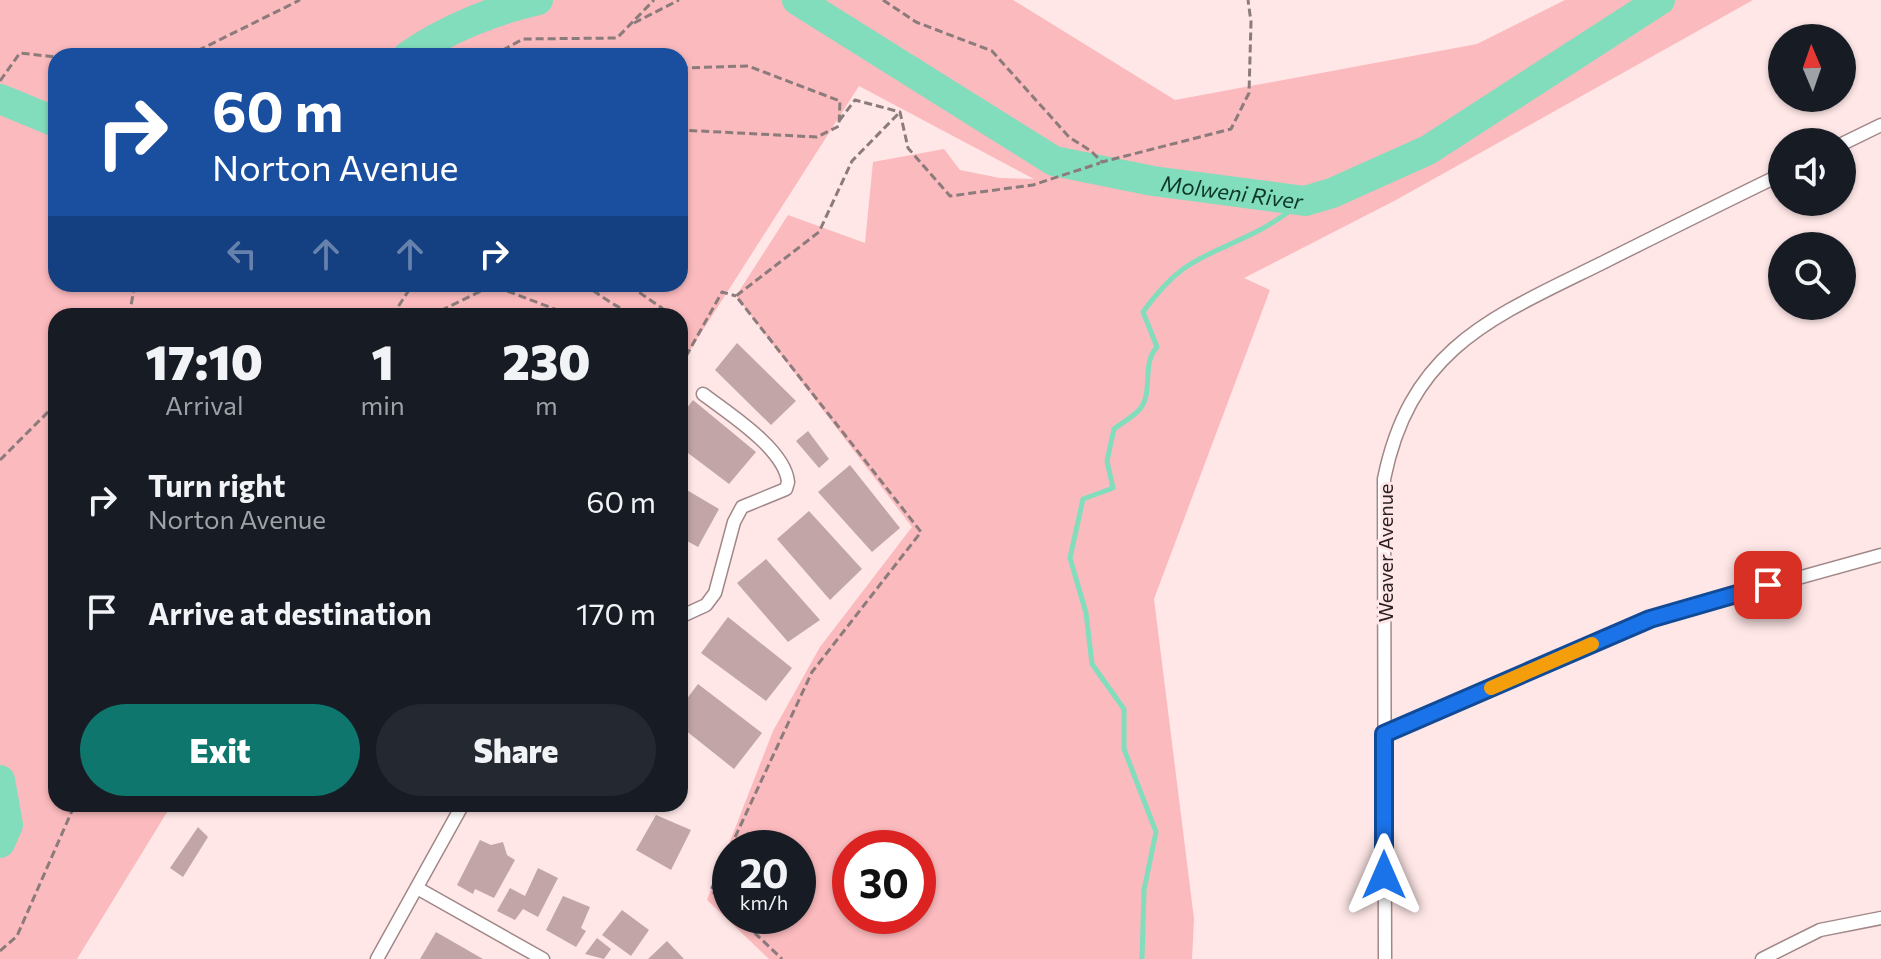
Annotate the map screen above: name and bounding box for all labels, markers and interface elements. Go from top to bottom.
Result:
north arrow [1768,24,1856,112]
map controls [1768,24,1856,320]
text: 60 m [212,75,343,144]
icon: right [80,80,184,184]
button: sound [1768,128,1856,216]
text: Norton Avenue [212,144,459,188]
water label: Molweni River [1159,169,1306,214]
icon: left [220,232,264,276]
icon: ahead [304,232,348,276]
icon: ahead [388,232,432,276]
icon: right [472,232,516,276]
button: search [1768,232,1856,320]
text: 17:10 [146,331,263,390]
text: 1 [371,331,394,390]
text: 230 [502,331,590,390]
text: Arrival [165,389,244,420]
text: min [360,389,405,420]
text: m [535,389,558,420]
text: Turn right [148,466,285,503]
icon: right [80,478,124,522]
text: 60 m [586,482,656,519]
street label: Weaver Avenue [1373,484,1397,622]
text: Norton Avenue [148,503,326,534]
pin [1734,551,1802,619]
icon: arrive [1746,563,1790,607]
icon: arrive [80,590,124,634]
text: Arrive at destination [148,594,432,631]
text: 170 m [576,594,656,631]
button: Exit [80,704,360,796]
button: Share [376,704,656,796]
speed limit sign: 30 [832,830,936,934]
position arrow [1342,833,1426,917]
text: 20 [739,847,789,896]
text: km/h [740,890,788,914]

